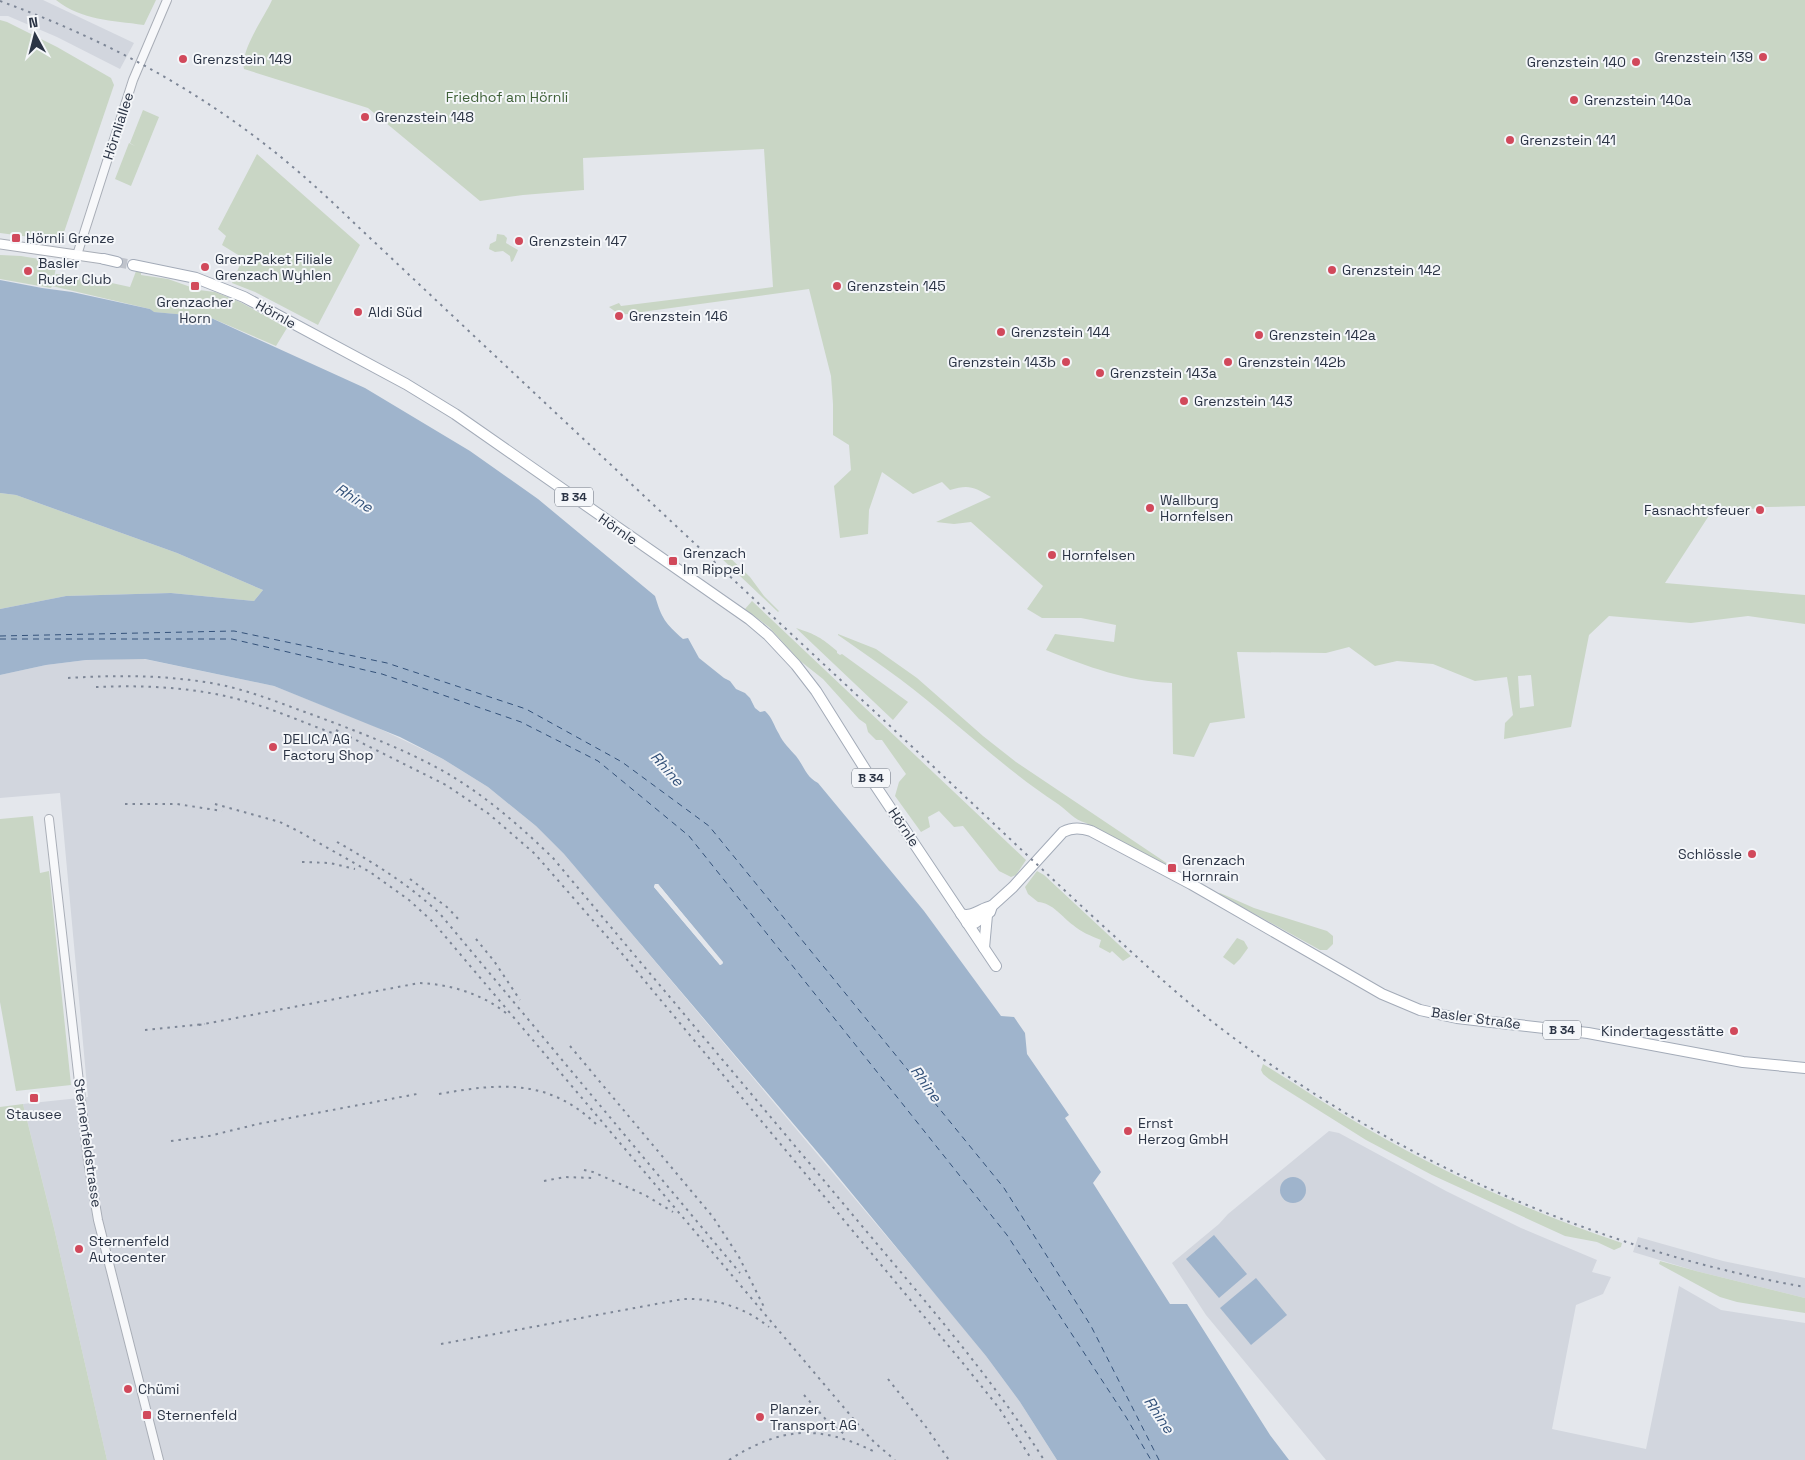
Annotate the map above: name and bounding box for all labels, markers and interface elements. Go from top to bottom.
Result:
north arrow [10,10,60,60]
text: N [28,13,39,32]
place label: Grenzstein 139 [1654,48,1753,66]
place label: Grenzstein 149 [193,50,292,68]
marker: Grenzstein 139 [1757,51,1769,63]
marker: Grenzstein 149 [177,53,189,65]
place label: Grenzstein 140 [1527,53,1626,71]
marker: Grenzstein 140 [1630,56,1642,68]
park label: Friedhof am Hörnli [446,88,568,106]
street label: Hörnliallee [99,90,137,162]
place label: Grenzstein 140a [1584,91,1691,109]
marker: Grenzstein 140a [1568,94,1580,106]
place label: Grenzstein 148 [375,108,474,126]
marker: Grenzstein 148 [359,111,371,123]
place label: Grenzstein 141 [1520,131,1616,149]
marker: Grenzstein 141 [1504,134,1516,146]
place label: Hörnli Grenze [26,229,115,247]
marker: Hörnli Grenze [10,232,22,244]
place label: Grenzstein 147 [529,232,627,250]
marker: Grenzstein 147 [513,235,525,247]
place label: GrenzPaket Filiale Grenzach Wyhlen [215,250,333,284]
place label: Basler Ruder Club [38,254,112,288]
marker: GrenzPaket Filiale Grenzach Wyhlen [199,261,211,273]
place label: Grenzstein 142 [1342,261,1441,279]
marker: Grenzstein 142 [1326,264,1338,276]
marker: Basler Ruder Club [22,265,34,277]
place label: Grenzstein 145 [847,277,946,295]
marker: Grenzacher Horn [189,280,201,292]
marker: Grenzstein 145 [831,280,843,292]
place label: Grenzacher Horn [157,293,233,327]
street label: Hörnle [253,296,299,332]
place label: Aldi Süd [368,303,422,321]
marker: Aldi Süd [352,306,364,318]
place label: Grenzstein 146 [629,307,728,325]
marker: Grenzstein 146 [613,310,625,322]
place label: Grenzstein 144 [1011,323,1110,341]
marker: Grenzstein 144 [995,326,1007,338]
place label: Grenzstein 142a [1269,326,1376,344]
marker: Grenzstein 142a [1253,329,1265,341]
place label: Grenzstein 143b [948,353,1056,371]
place label: Grenzstein 142b [1238,353,1346,371]
marker: Grenzstein 143b [1060,356,1072,368]
marker: Grenzstein 142b [1222,356,1234,368]
place label: Grenzstein 143a [1110,364,1217,382]
marker: Grenzstein 143a [1094,367,1106,379]
place label: Grenzstein 143 [1194,392,1293,410]
marker: Grenzstein 143 [1178,395,1190,407]
water label: Rhine [332,479,377,517]
road number: B 34 [555,488,593,507]
place label: Wallburg Hornfelsen [1160,491,1233,525]
place label: Fasnachtsfeuer [1644,501,1750,519]
marker: Wallburg Hornfelsen [1144,502,1156,514]
marker: Fasnachtsfeuer [1754,504,1766,516]
street label: Hörnle [595,509,641,549]
place label: Grenzach Im Rippel [683,544,746,578]
place label: Hornfelsen [1062,546,1135,564]
marker: Hornfelsen [1046,549,1058,561]
marker: Grenzach Im Rippel [667,555,679,567]
place label: DELICA AG Factory Shop [283,730,374,764]
marker: DELICA AG Factory Shop [267,741,279,753]
water label: Rhine [647,747,689,791]
road number: B 34 [852,768,890,788]
street label: Hörnle [884,804,924,850]
place label: Schlössle [1678,845,1742,863]
marker: Schlössle [1746,848,1758,860]
place label: Grenzach Hornrain [1182,851,1245,885]
marker: Grenzach Hornrain [1166,862,1178,874]
street label: Basler Straße [1430,1003,1522,1033]
road number: B 34 [1543,1020,1581,1040]
place label: Kindertagesstätte [1601,1022,1724,1040]
marker: Kindertagesstätte [1728,1025,1740,1037]
water label: Rhine [907,1062,947,1107]
street label: Sternenfeldstrasse [70,1077,106,1209]
marker: Stausee [28,1092,40,1104]
place label: Stausee [6,1105,62,1123]
place label: Ernst Herzog GmbH [1138,1114,1229,1148]
marker: Ernst Herzog GmbH [1122,1125,1134,1137]
place label: Sternenfeld Autocenter [89,1232,169,1266]
marker: Sternenfeld Autocenter [73,1243,85,1255]
place label: Chümi [138,1380,180,1398]
marker: Chümi [122,1383,134,1395]
water label: Rhine [1140,1393,1179,1438]
place label: Planzer Transport AG [770,1400,857,1434]
place label: Sternenfeld [157,1406,237,1424]
marker: Sternenfeld [141,1409,153,1421]
marker: Planzer Transport AG [754,1411,766,1423]

